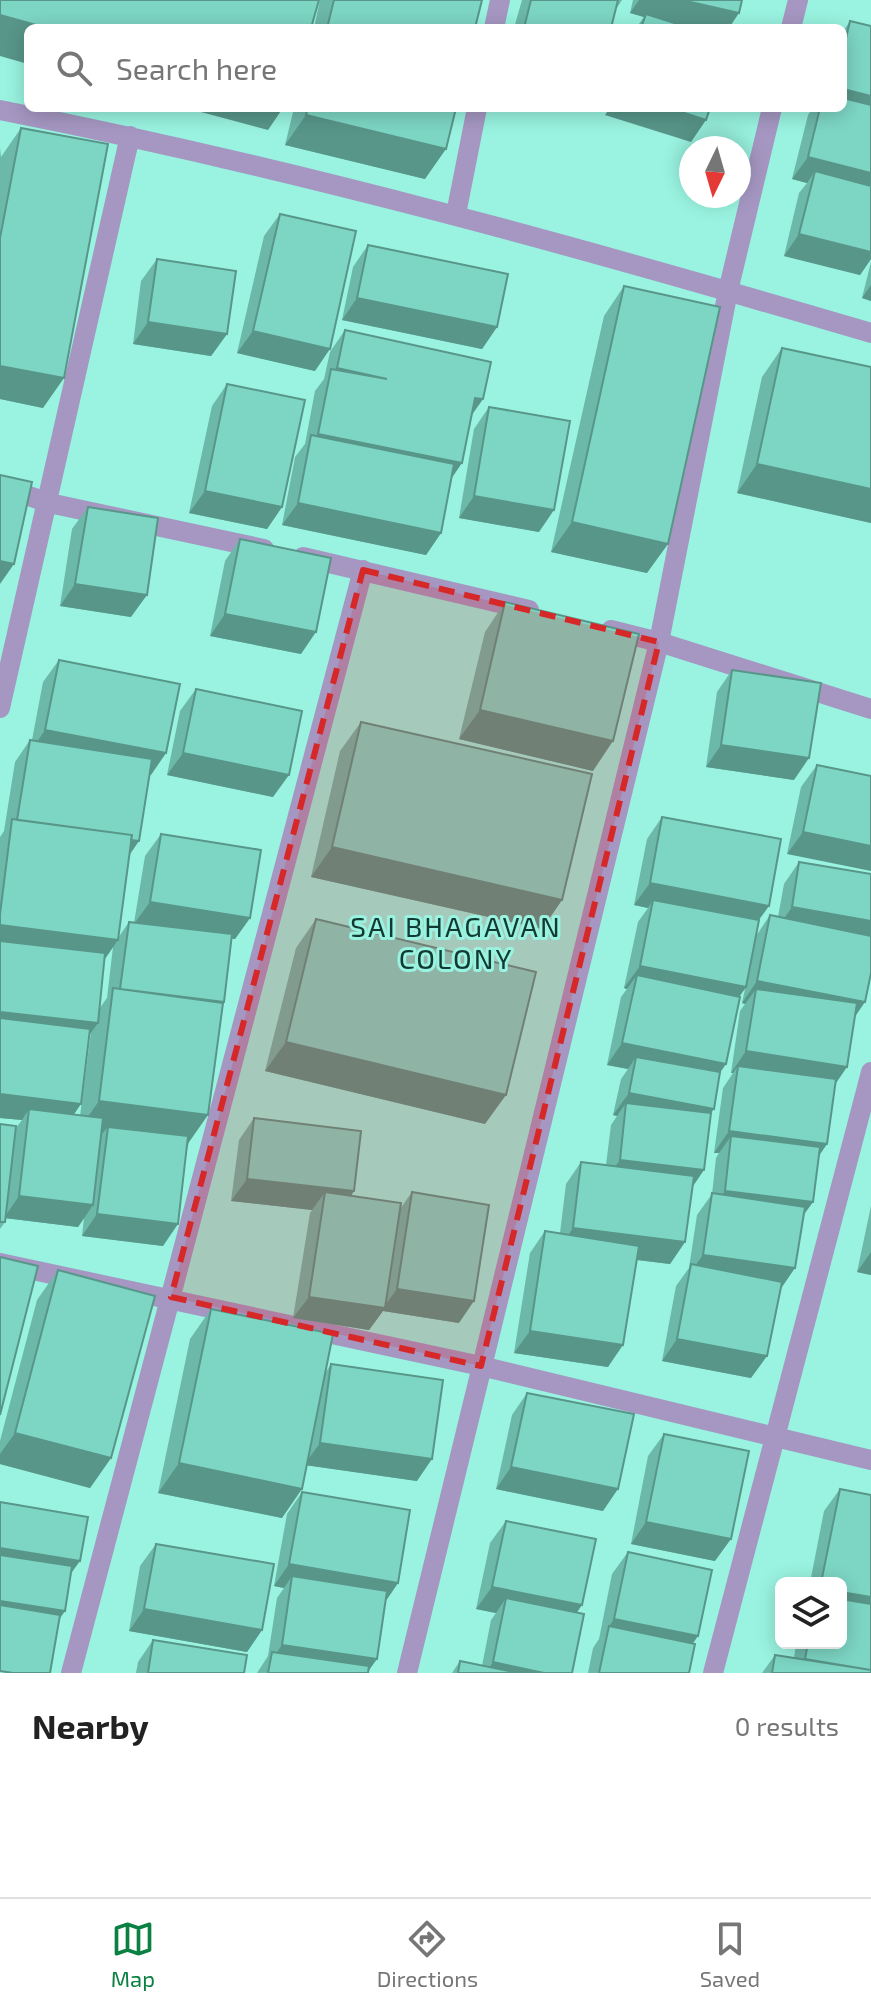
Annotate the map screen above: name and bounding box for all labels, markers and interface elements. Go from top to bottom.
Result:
search box [24,24,847,112]
icon: search [52,46,96,90]
text: Search here [116,50,277,86]
north arrow [679,136,751,208]
district label: SAI BHAGAVAN COLONY [350,909,562,975]
map controls [775,1577,847,1649]
button: layers [775,1577,847,1649]
text: Nearby [32,1705,149,1746]
text: 0 results [735,1710,839,1741]
tab: Map [111,1917,155,1991]
tab: Directions [377,1917,478,1991]
tab: Saved [700,1917,760,1991]

